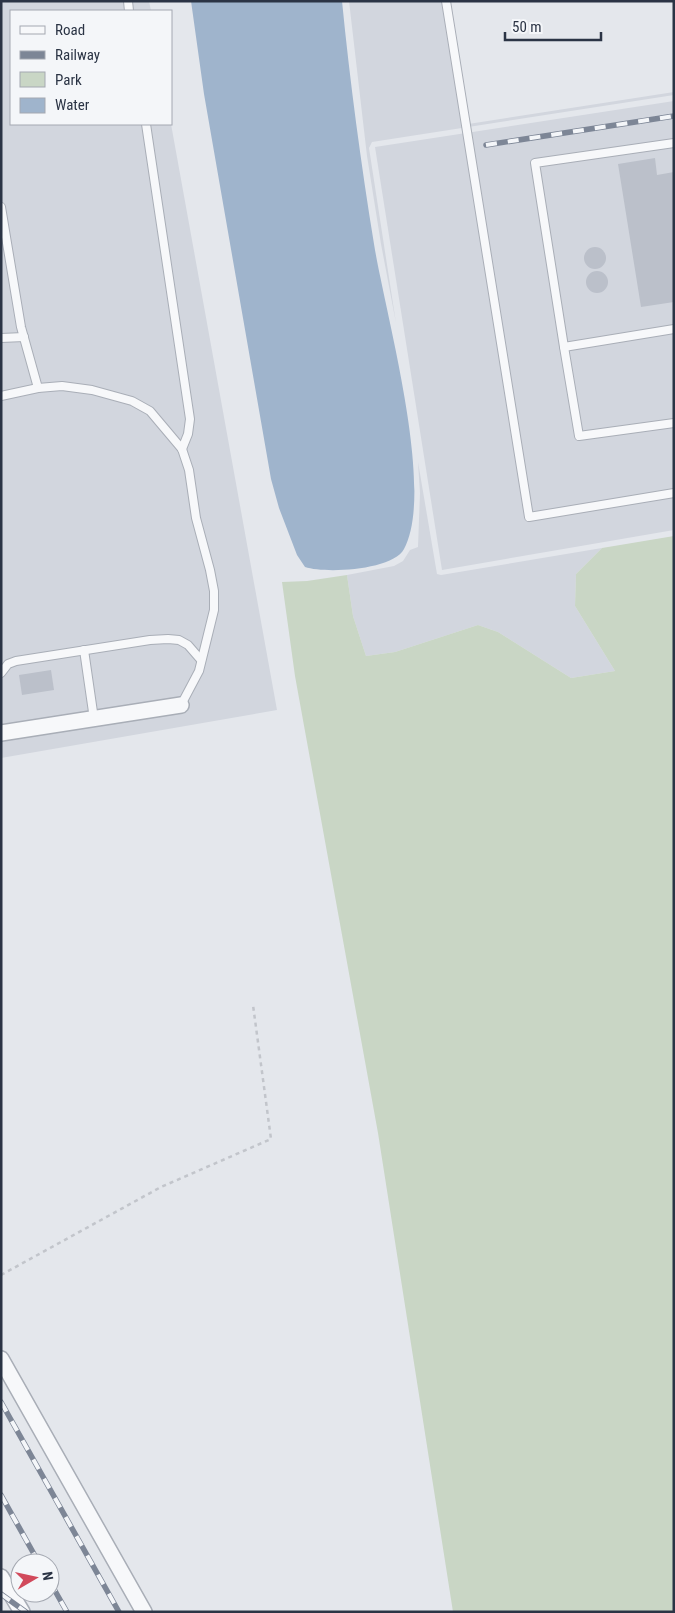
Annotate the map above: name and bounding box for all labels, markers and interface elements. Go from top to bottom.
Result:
legend [10,10,172,125]
scale bar [505,10,601,42]
text: 50 m [512,18,542,36]
text: Road [55,21,85,39]
text: Railway [55,46,100,64]
text: Park [55,71,82,89]
text: Water [55,96,90,114]
north arrow [10,1553,60,1603]
text: N [39,1570,56,1581]

